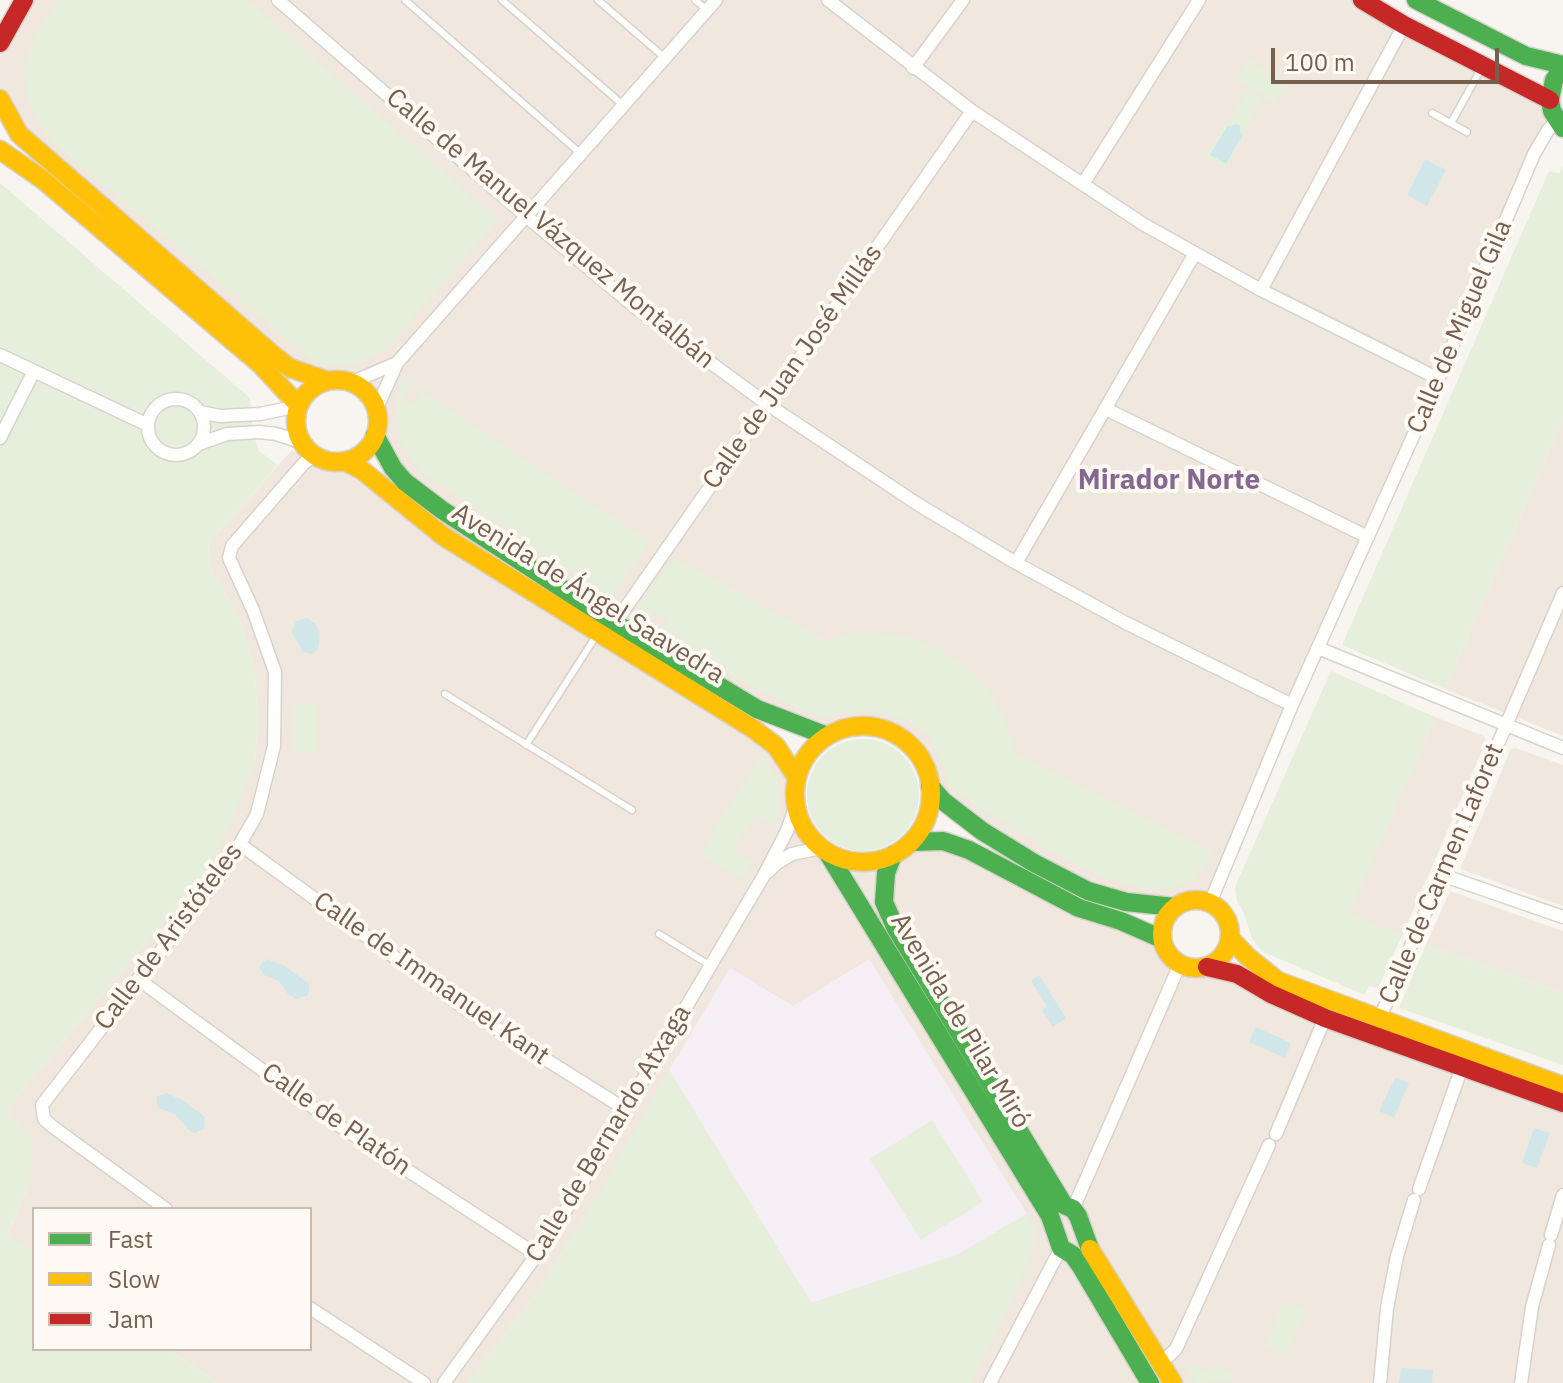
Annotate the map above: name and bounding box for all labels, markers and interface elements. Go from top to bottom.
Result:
scale bar [1275,32,1503,82]
text: 100 m [1285,46,1355,78]
street label: Calle de Manuel Vázquez Montalbán [379,82,721,376]
street label: Calle de Miguel Gila [1401,216,1519,438]
street label: Calle de Juan José Millás [697,239,889,495]
district label: Mirador Norte [1078,464,1260,498]
street label: Avenida de Ángel Saavedra [446,497,730,691]
street label: Calle de Carmen Laforet [1373,739,1511,1009]
street label: Calle de Aristóteles [89,837,249,1037]
street label: Calle de Immanuel Kant [307,886,555,1072]
street label: Avenida de Pilar Miró [883,908,1037,1134]
street label: Calle de Bernardo Atxaga [520,1000,698,1268]
street label: Calle de Platón [255,1057,417,1183]
legend [32,1207,312,1351]
text: Fast [108,1223,153,1255]
text: Slow [108,1263,160,1295]
text: Jam [108,1303,154,1335]

